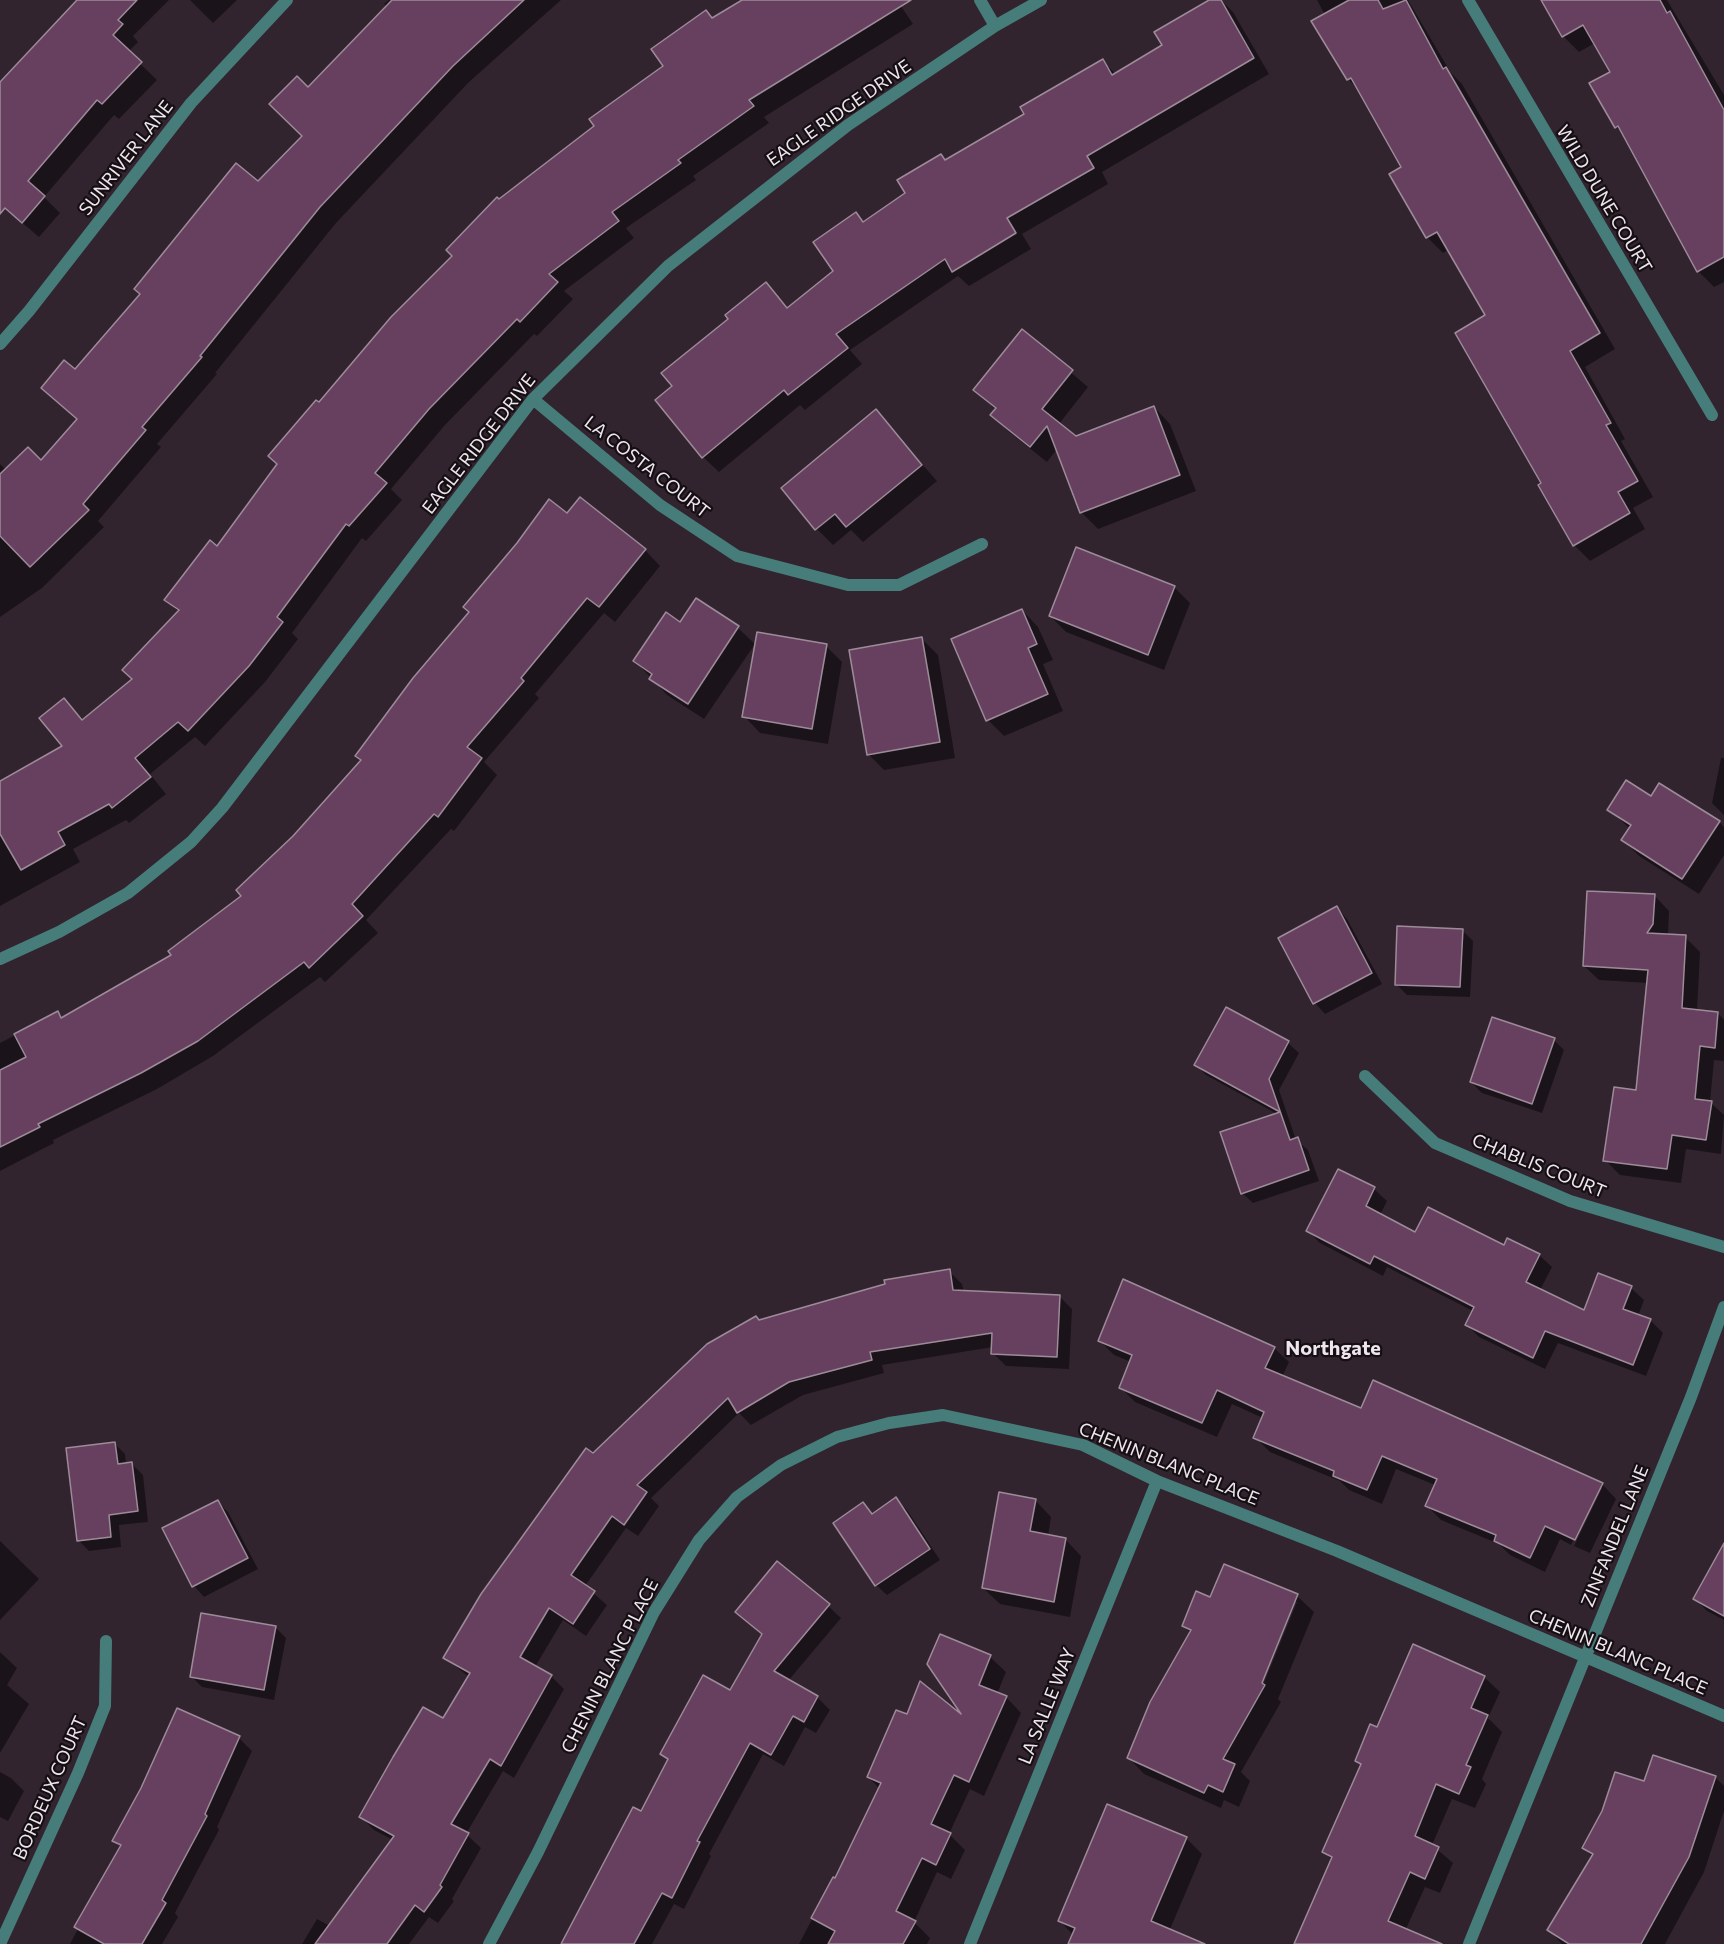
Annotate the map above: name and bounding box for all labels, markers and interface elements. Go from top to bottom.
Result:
street label: EAGLE RIDGE DRIVE [763,55,915,171]
street label: SUNRIVER LANE [74,96,178,220]
street label: WILD DUNE COURT [1551,121,1657,277]
street label: EAGLE RIDGE DRIVE [418,370,540,518]
street label: LA COSTA COURT [580,411,714,523]
street label: CHABLIS COURT [1469,1129,1609,1203]
district label: Northgate [1285,1336,1381,1360]
street label: CHENIN BLANC PLACE [1076,1418,1262,1510]
street label: ZINFANDEL LANE [1577,1462,1653,1610]
street label: CHENIN BLANC PLACE [557,1575,663,1757]
street label: CHENIN BLANC PLACE [1525,1604,1711,1700]
street label: LA SALLE WAY [1014,1645,1080,1767]
street label: BORDEUX COURT [9,1713,91,1863]

